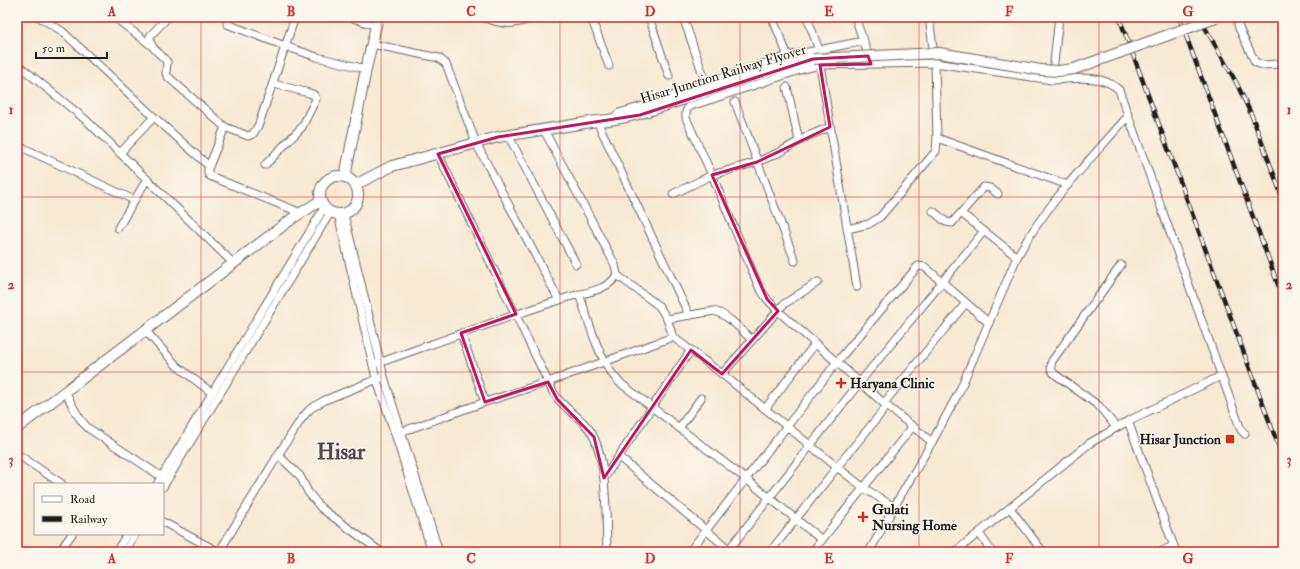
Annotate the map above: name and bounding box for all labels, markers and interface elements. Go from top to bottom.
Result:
text: A [107,4,117,20]
text: B [287,4,295,20]
text: C [466,4,476,20]
text: D [645,4,656,20]
text: E [824,4,834,20]
text: F [1005,4,1014,20]
text: G [1183,4,1194,20]
scale bar [36,34,107,60]
street label: Hisar Junction Railway Flyover [638,40,809,108]
text: 50 m [42,41,66,56]
text: 1 [9,102,14,118]
text: 1 [1287,102,1292,118]
text: 2 [8,277,15,293]
text: 2 [1286,277,1293,293]
place label: Haryana Clinic [850,375,935,393]
marker: Haryana Clinic [835,377,847,389]
place label: Hisar Junction [1139,431,1222,449]
marker: Hisar Junction [1224,433,1236,445]
district label: Hisar [317,438,366,466]
text: 3 [9,452,14,468]
text: 3 [1287,452,1292,468]
legend [34,483,164,535]
text: Road [70,492,95,507]
place label: Gulati Nursing Home [871,501,957,535]
marker: Gulati Nursing Home [857,511,869,523]
text: Railway [70,512,108,527]
text: A [107,551,117,567]
text: B [287,551,295,567]
text: C [466,551,476,567]
text: D [645,551,656,567]
text: E [824,551,834,567]
text: F [1005,551,1014,567]
text: G [1183,551,1194,567]

